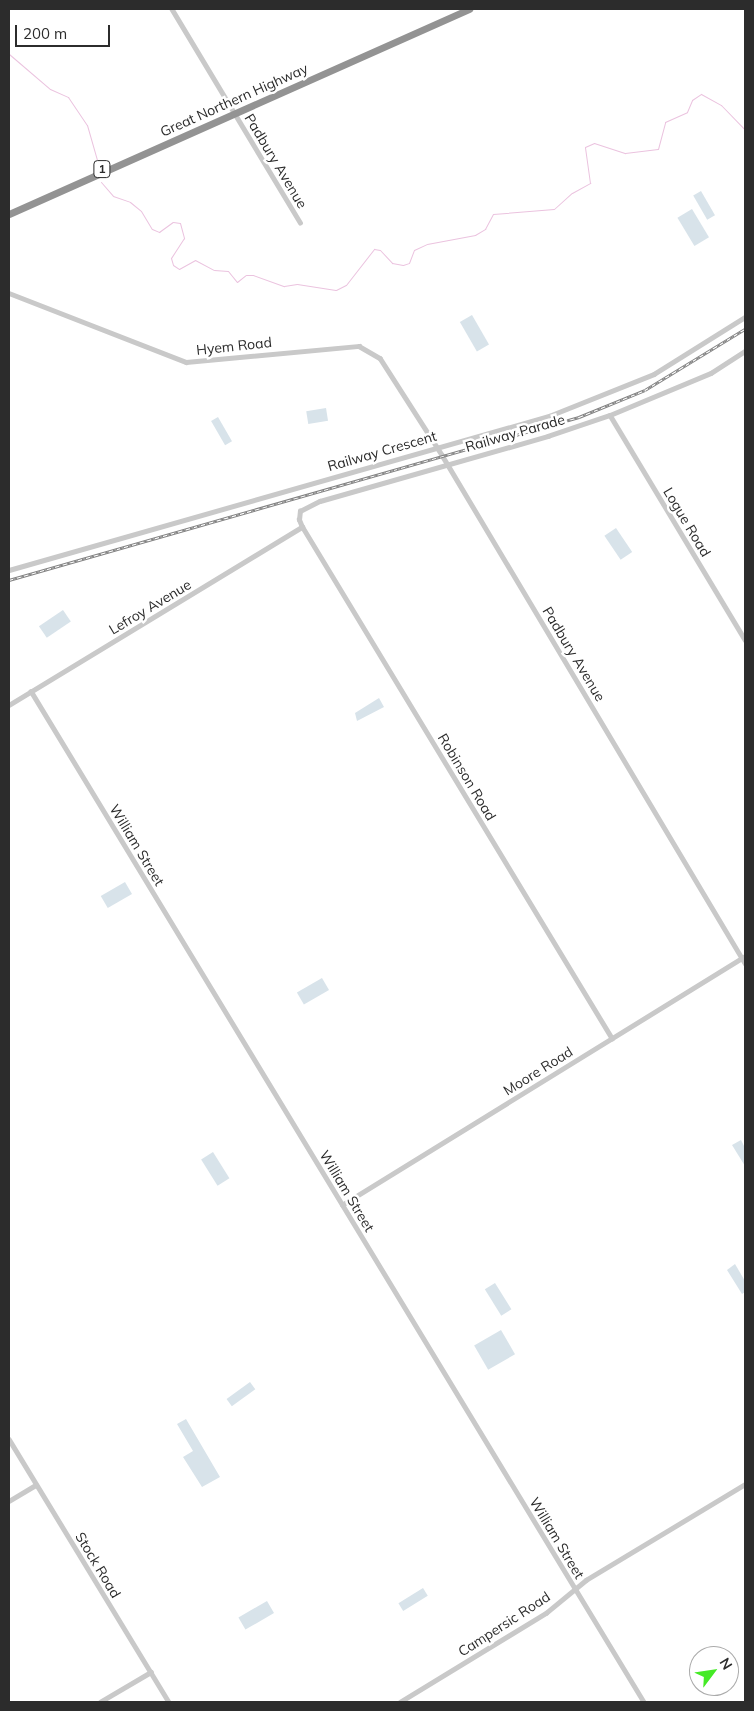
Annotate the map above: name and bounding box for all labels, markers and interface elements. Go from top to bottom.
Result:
scale bar [18,15,112,47]
text: 200 m [23,24,67,43]
street label: Great Northern Highway [158,60,310,140]
street label: Padbury Avenue [241,111,311,211]
road number: 1 [93,160,111,178]
street label: Hyem Road [195,334,273,358]
street label: Railway Parade [463,411,567,455]
street label: Railway Crescent [325,427,439,475]
street label: Logue Road [660,484,714,560]
street label: Lefroy Avenue [106,576,194,638]
street label: Padbury Avenue [539,604,609,704]
street label: Robinson Road [434,730,500,824]
street label: William Street [106,801,168,889]
street label: Moore Road [500,1043,576,1099]
street label: William Street [316,1147,378,1235]
street label: William Street [526,1494,588,1582]
street label: Stock Road [72,1529,124,1601]
street label: Campersic Road [455,1588,553,1660]
north arrow [689,1646,739,1696]
text: N [716,1655,736,1673]

